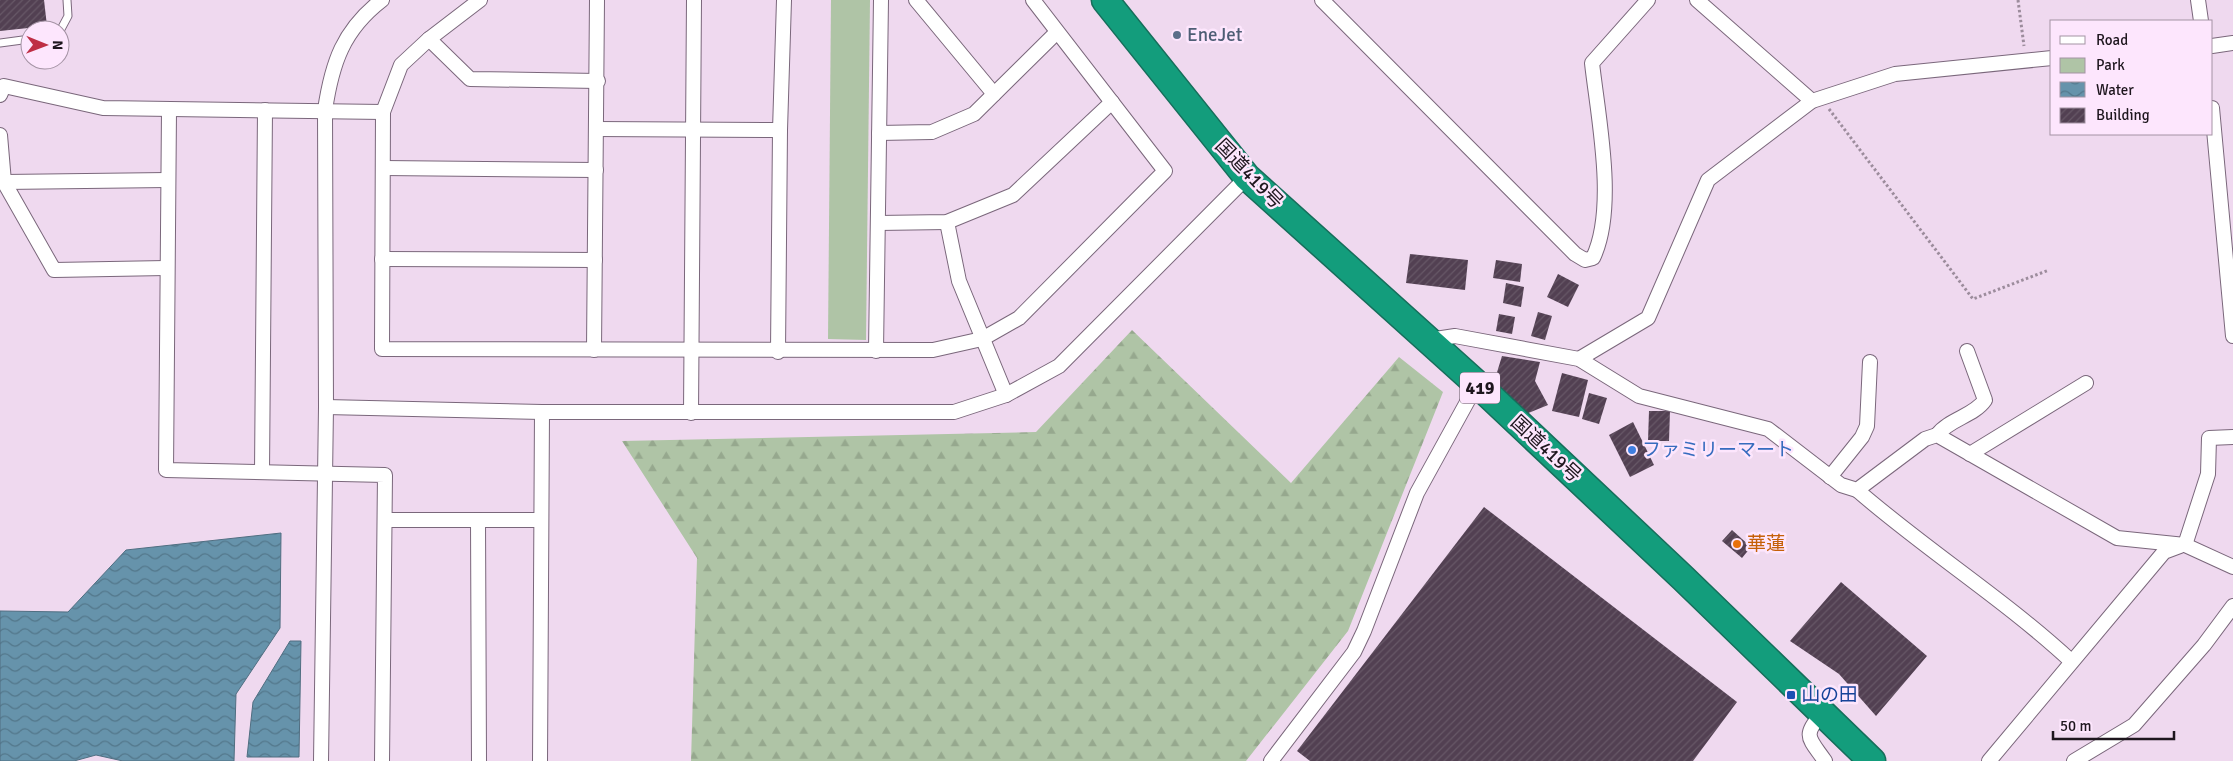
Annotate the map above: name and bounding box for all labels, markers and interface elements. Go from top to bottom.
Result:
north arrow [20,20,70,70]
legend [2050,20,2213,135]
place label: EneJet [1187,23,1243,47]
marker: EneJet [1171,29,1183,41]
text: Road [2096,31,2128,49]
text: N [49,40,66,50]
text: Park [2096,56,2125,74]
text: Water [2096,81,2134,99]
text: Building [2096,106,2150,124]
street label: 国道419号 [1210,134,1288,214]
road number: 419 [1460,372,1500,403]
street label: 国道419号 [1506,410,1586,488]
place label: ファミリーマート [1642,438,1794,462]
marker: ファミリーマート [1626,444,1638,456]
place label: 華蓮 [1747,532,1785,556]
marker: 華蓮 [1731,538,1743,550]
place label: 山の田 [1801,683,1858,707]
marker: 山の田 [1785,689,1797,701]
scale bar [2053,708,2174,740]
text: 50 m [2060,717,2091,735]

